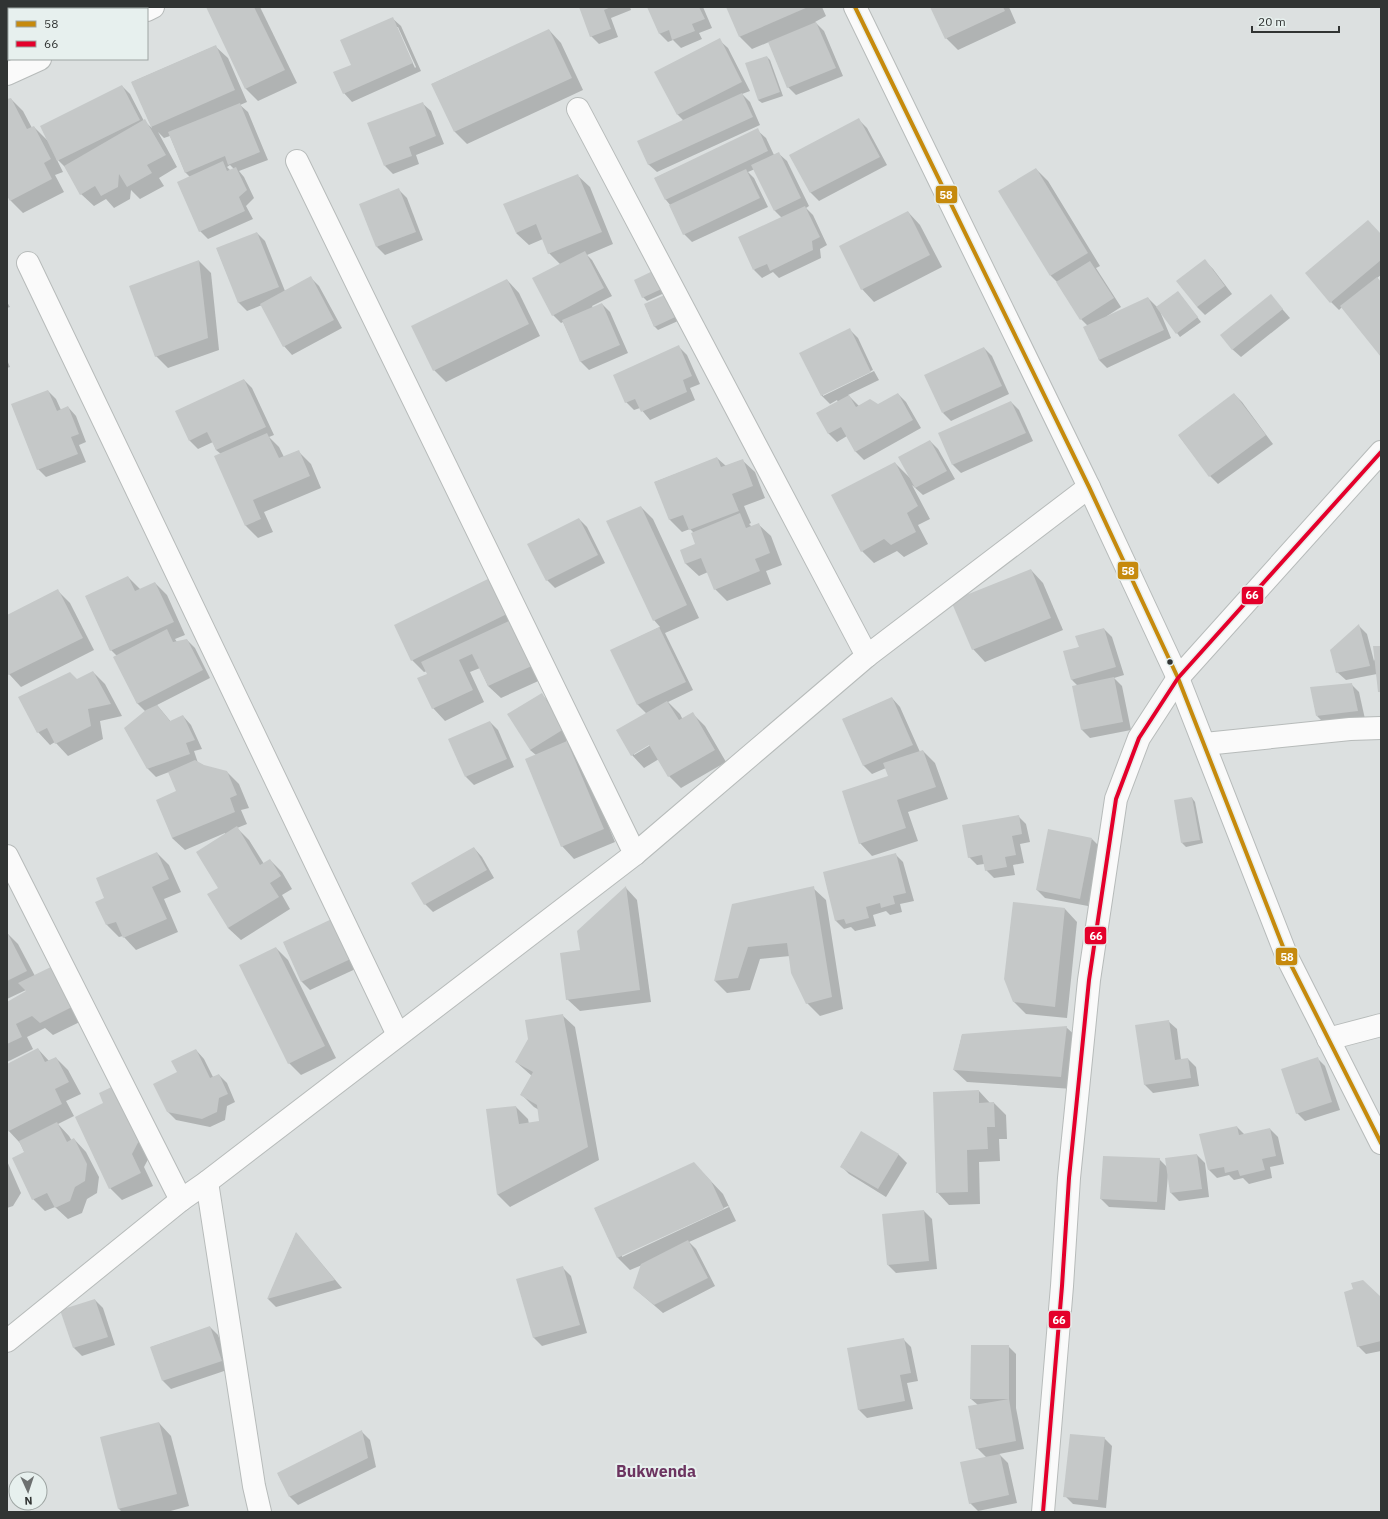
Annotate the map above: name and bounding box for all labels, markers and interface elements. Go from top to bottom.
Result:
legend [8,8,148,60]
scale bar [1252,8,1339,34]
text: 20 m [1258,14,1286,29]
text: 58 [44,16,58,31]
text: 66 [44,36,58,51]
line badge: 58 [935,185,958,204]
text: 58 [939,188,953,202]
line badge: 58 [1117,561,1139,580]
text: 58 [1121,564,1135,578]
line badge: 66 [1241,586,1264,605]
text: 66 [1245,588,1259,602]
unlabelled marker [1165,657,1175,667]
line badge: 66 [1084,926,1107,945]
text: 66 [1089,929,1103,943]
line badge: 58 [1275,947,1298,966]
text: 58 [1280,950,1294,964]
line badge: 66 [1048,1310,1071,1329]
text: 66 [1052,1313,1066,1327]
district label: Bukwenda [616,1461,696,1481]
north arrow [8,1471,48,1511]
text: N [24,1494,33,1508]

